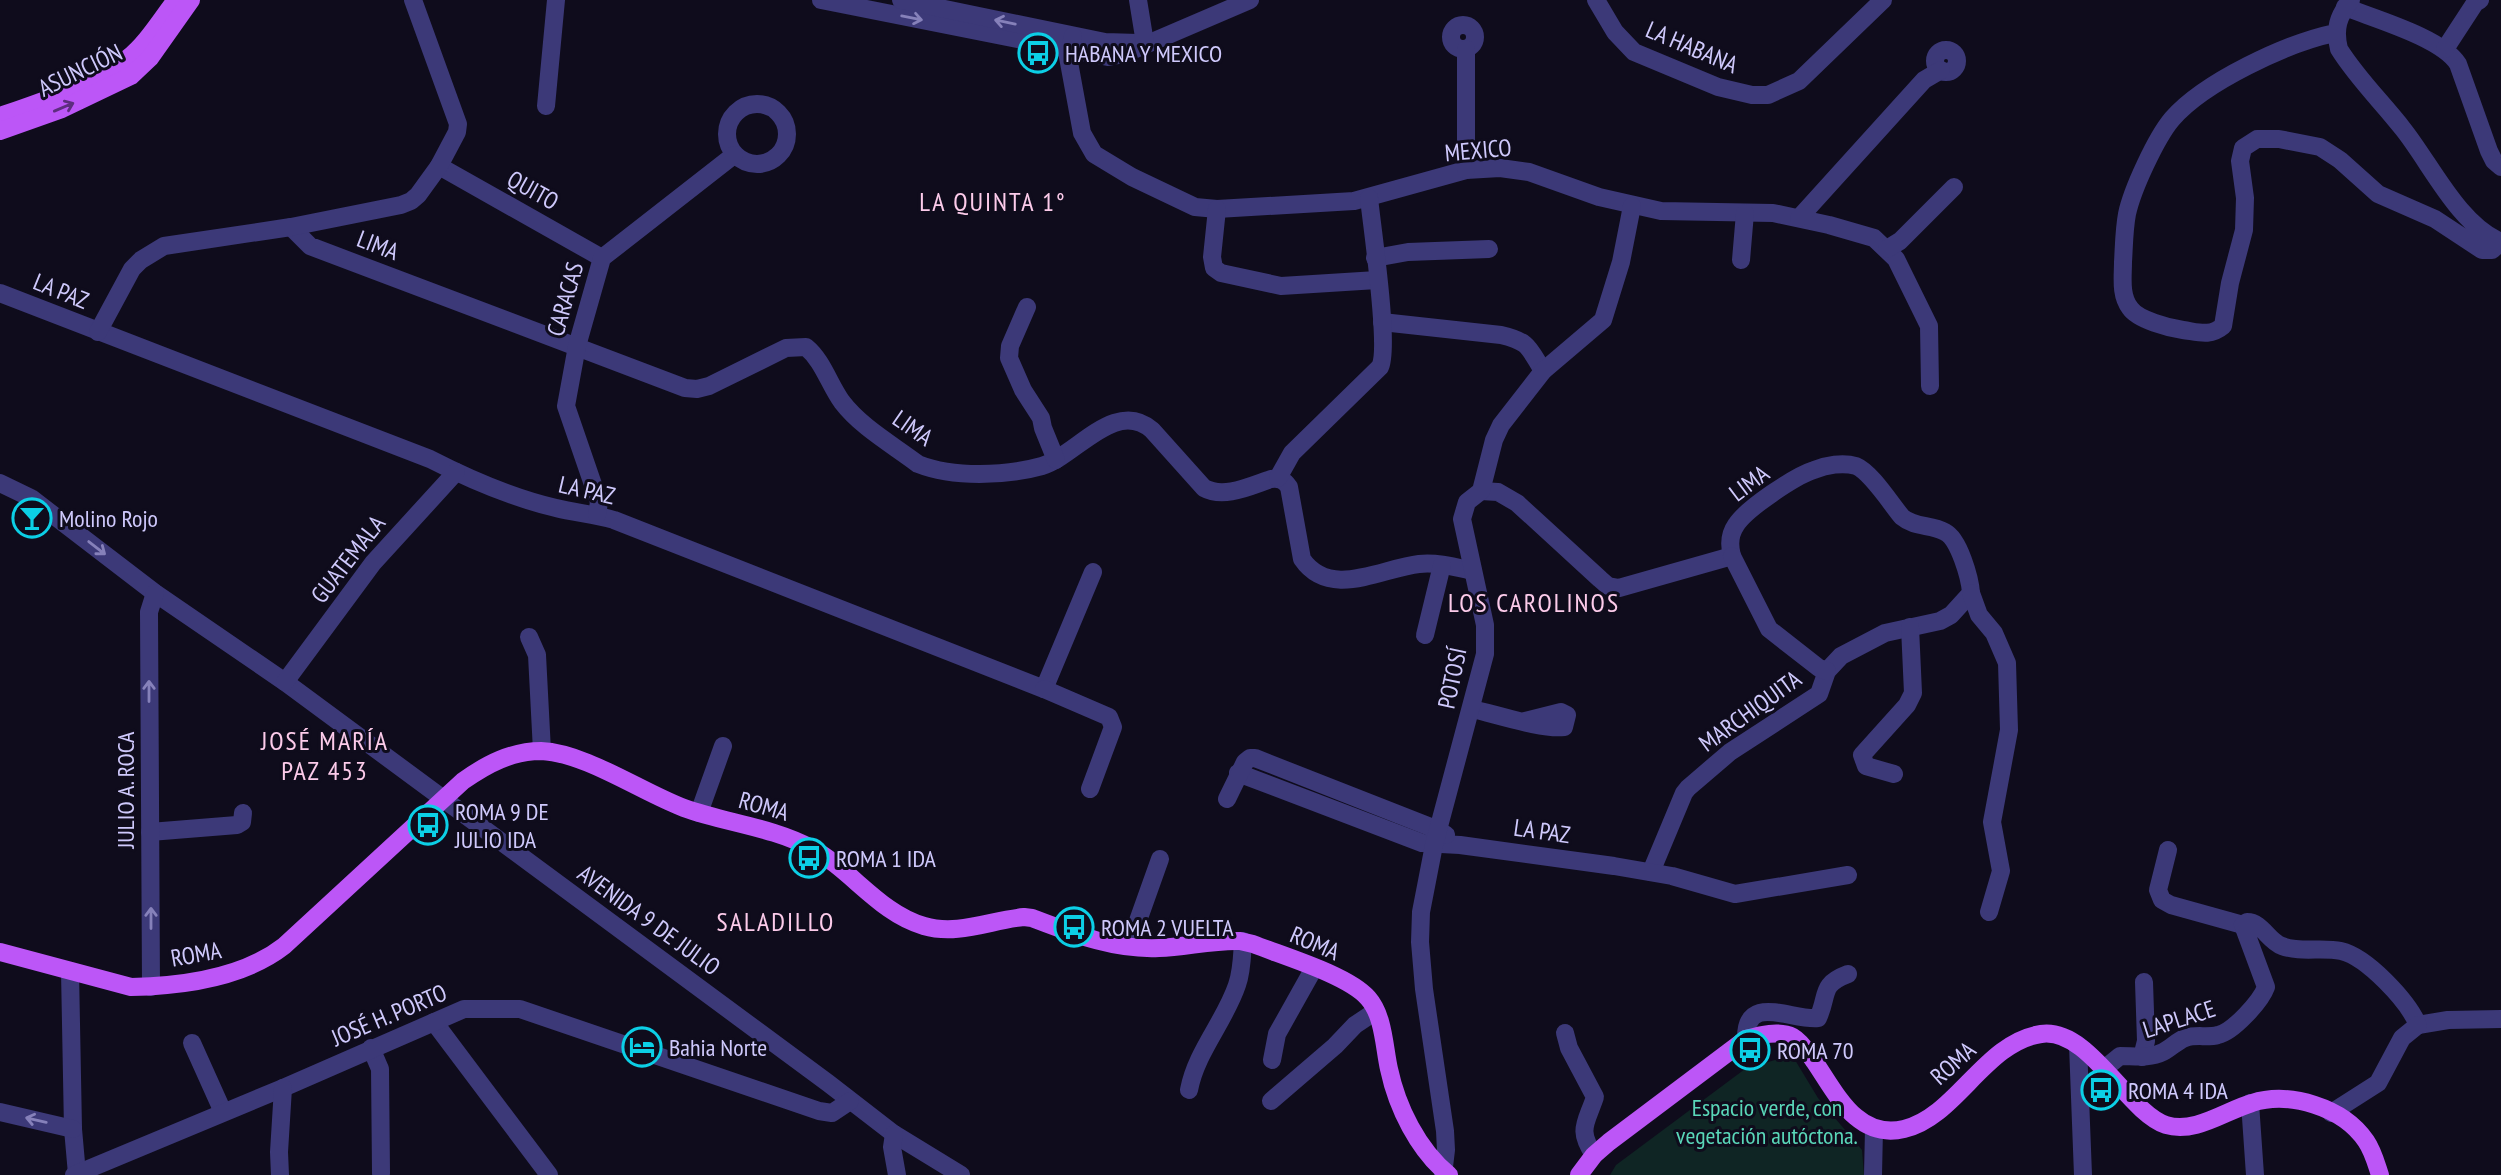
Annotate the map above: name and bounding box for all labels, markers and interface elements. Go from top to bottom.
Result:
one-way arrow [900,12,923,26]
one-way arrow [994,14,1017,28]
street label: LA HABANA [1641,14,1743,80]
bus stop icon: HABANA Y MEXICO [1017,32,1059,74]
street label: ASUNCIÓN [33,36,127,104]
place label: HABANA Y MEXICO [1065,38,1222,69]
one-way arrow [53,100,74,113]
street label: MEXICO [1443,132,1513,168]
street label: QUITO [502,163,564,217]
district label: LA QUINTA 1° [919,185,1067,218]
street label: LIMA [353,223,404,267]
street label: CARACAS [540,258,590,340]
street label: LA PAZ [29,266,93,316]
street label: LIMA [887,403,940,453]
street label: LIMA [1723,458,1776,508]
street label: LA PAZ [556,468,618,512]
bar icon: Molino Rojo [11,497,53,539]
place label: Molino Rojo [59,503,158,534]
street label: GUATEMALA [304,508,392,609]
one-way arrow [87,541,105,556]
district label: LOS CAROLINOS [1448,586,1620,619]
street label: POTOSÍ [1430,644,1474,711]
street label: MARCHIQUITA [1693,663,1808,759]
one-way arrow [142,680,156,703]
district label: JOSÉ MARÍA PAZ 453 [260,724,389,787]
street label: JULIO A. ROCA [110,731,141,849]
street label: ROMA [735,784,793,828]
place label: ROMA 9 DE JULIO IDA [454,796,549,855]
bus stop icon: ROMA 9 DE JULIO IDA [407,804,449,846]
street label: LA PAZ [1512,812,1572,850]
bus stop icon: ROMA 1 IDA [788,837,830,879]
place label: ROMA 1 IDA [836,843,937,874]
street label: AVENIDA 9 DE JULIO [572,858,726,982]
district label: SALADILLO [717,905,835,938]
bus stop icon: ROMA 2 VUELTA [1053,906,1095,948]
one-way arrow [144,907,158,930]
place label: ROMA 2 VUELTA [1101,912,1234,943]
street label: ROMA [1286,919,1345,967]
street label: ROMA [168,934,224,974]
street label: JOSÉ H. PORTO [326,977,451,1054]
street label: LAPLACE [2139,993,2219,1045]
hotel icon: Bahia Norte [621,1026,663,1068]
bus stop icon: ROMA 70 [1729,1029,1771,1071]
place label: Bahia Norte [669,1032,767,1063]
street label: ROMA [1924,1034,1983,1091]
place label: ROMA 70 [1777,1035,1854,1066]
bus stop icon: ROMA 4 IDA [2080,1069,2122,1111]
place label: ROMA 4 IDA [2128,1075,2229,1106]
park label: Espacio verde, con vegetación autóctona. [1676,1092,1858,1151]
one-way arrow [25,1113,48,1127]

